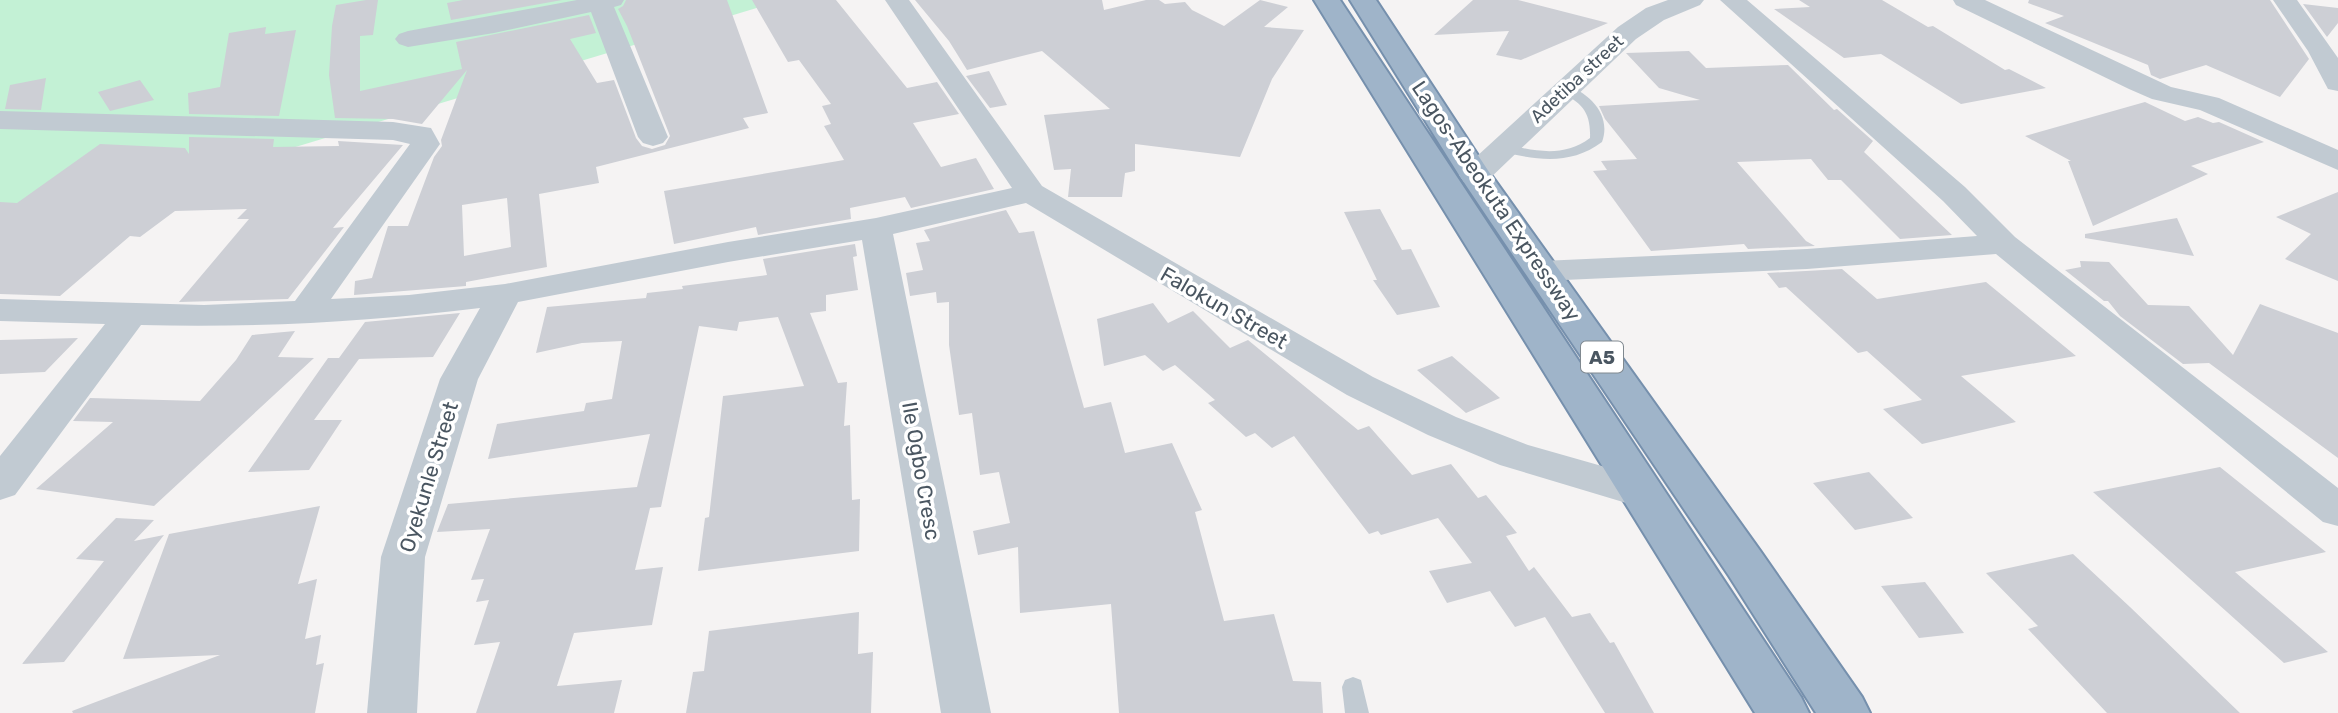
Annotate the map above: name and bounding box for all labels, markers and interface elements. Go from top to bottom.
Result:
street label: Adetiba street [1526,30,1628,128]
street label: Lagos-Abeokuta Expressway [1407,76,1586,326]
street label: Falokun Street [1156,261,1292,354]
road number: A5 [1581,342,1623,372]
street label: Oyekunle Street [394,399,463,555]
street label: Ile Ogbo Cresc [897,400,946,542]

